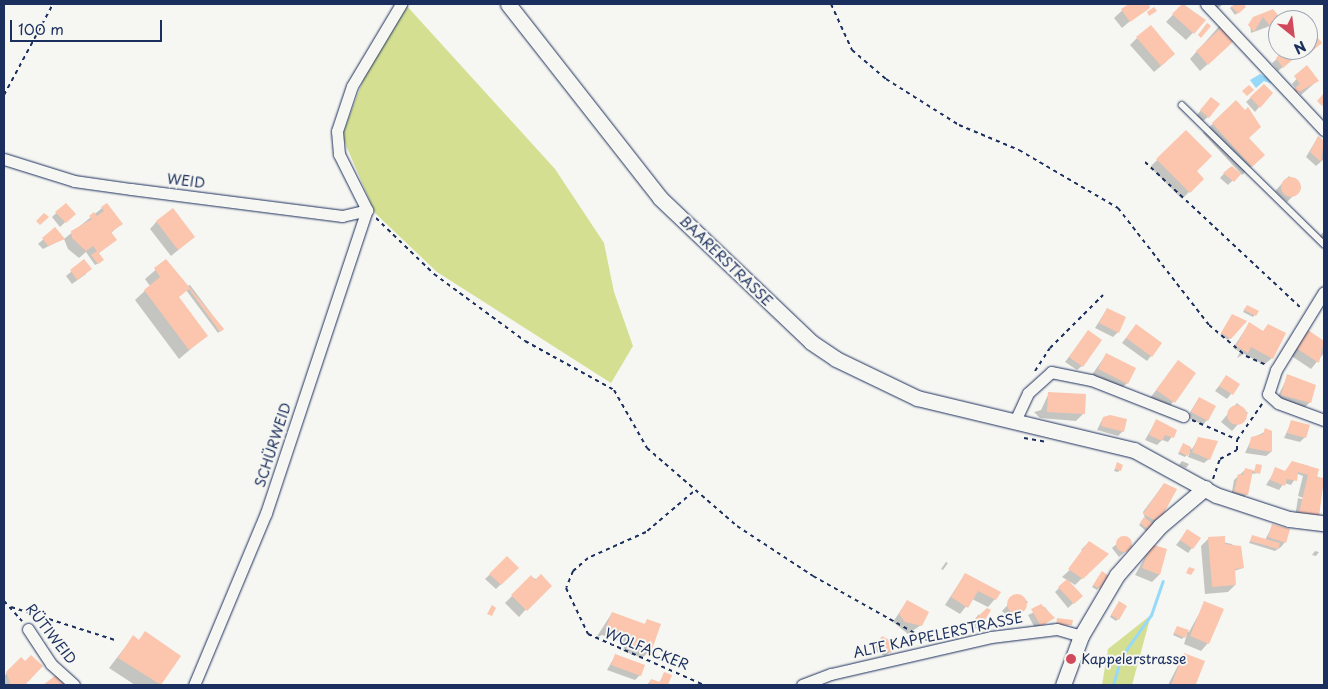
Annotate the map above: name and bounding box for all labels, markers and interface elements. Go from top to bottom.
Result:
scale bar [12,10,165,42]
north arrow [1268,10,1318,60]
text: 100 m [18,17,64,40]
text: N [1290,36,1310,60]
street label: WEID [166,170,206,192]
street label: BAARERSTRASSE [676,212,776,310]
street label: SCHÜRWEID [251,400,295,490]
street label: RÜTIWEID [22,601,80,667]
street label: ALTE KAPPELERSTRASSE [850,608,1026,662]
street label: WOLFACKER [603,625,691,673]
place label: Kappelerstrasse [1081,651,1186,667]
marker: Kappelerstrasse [1065,653,1077,665]

